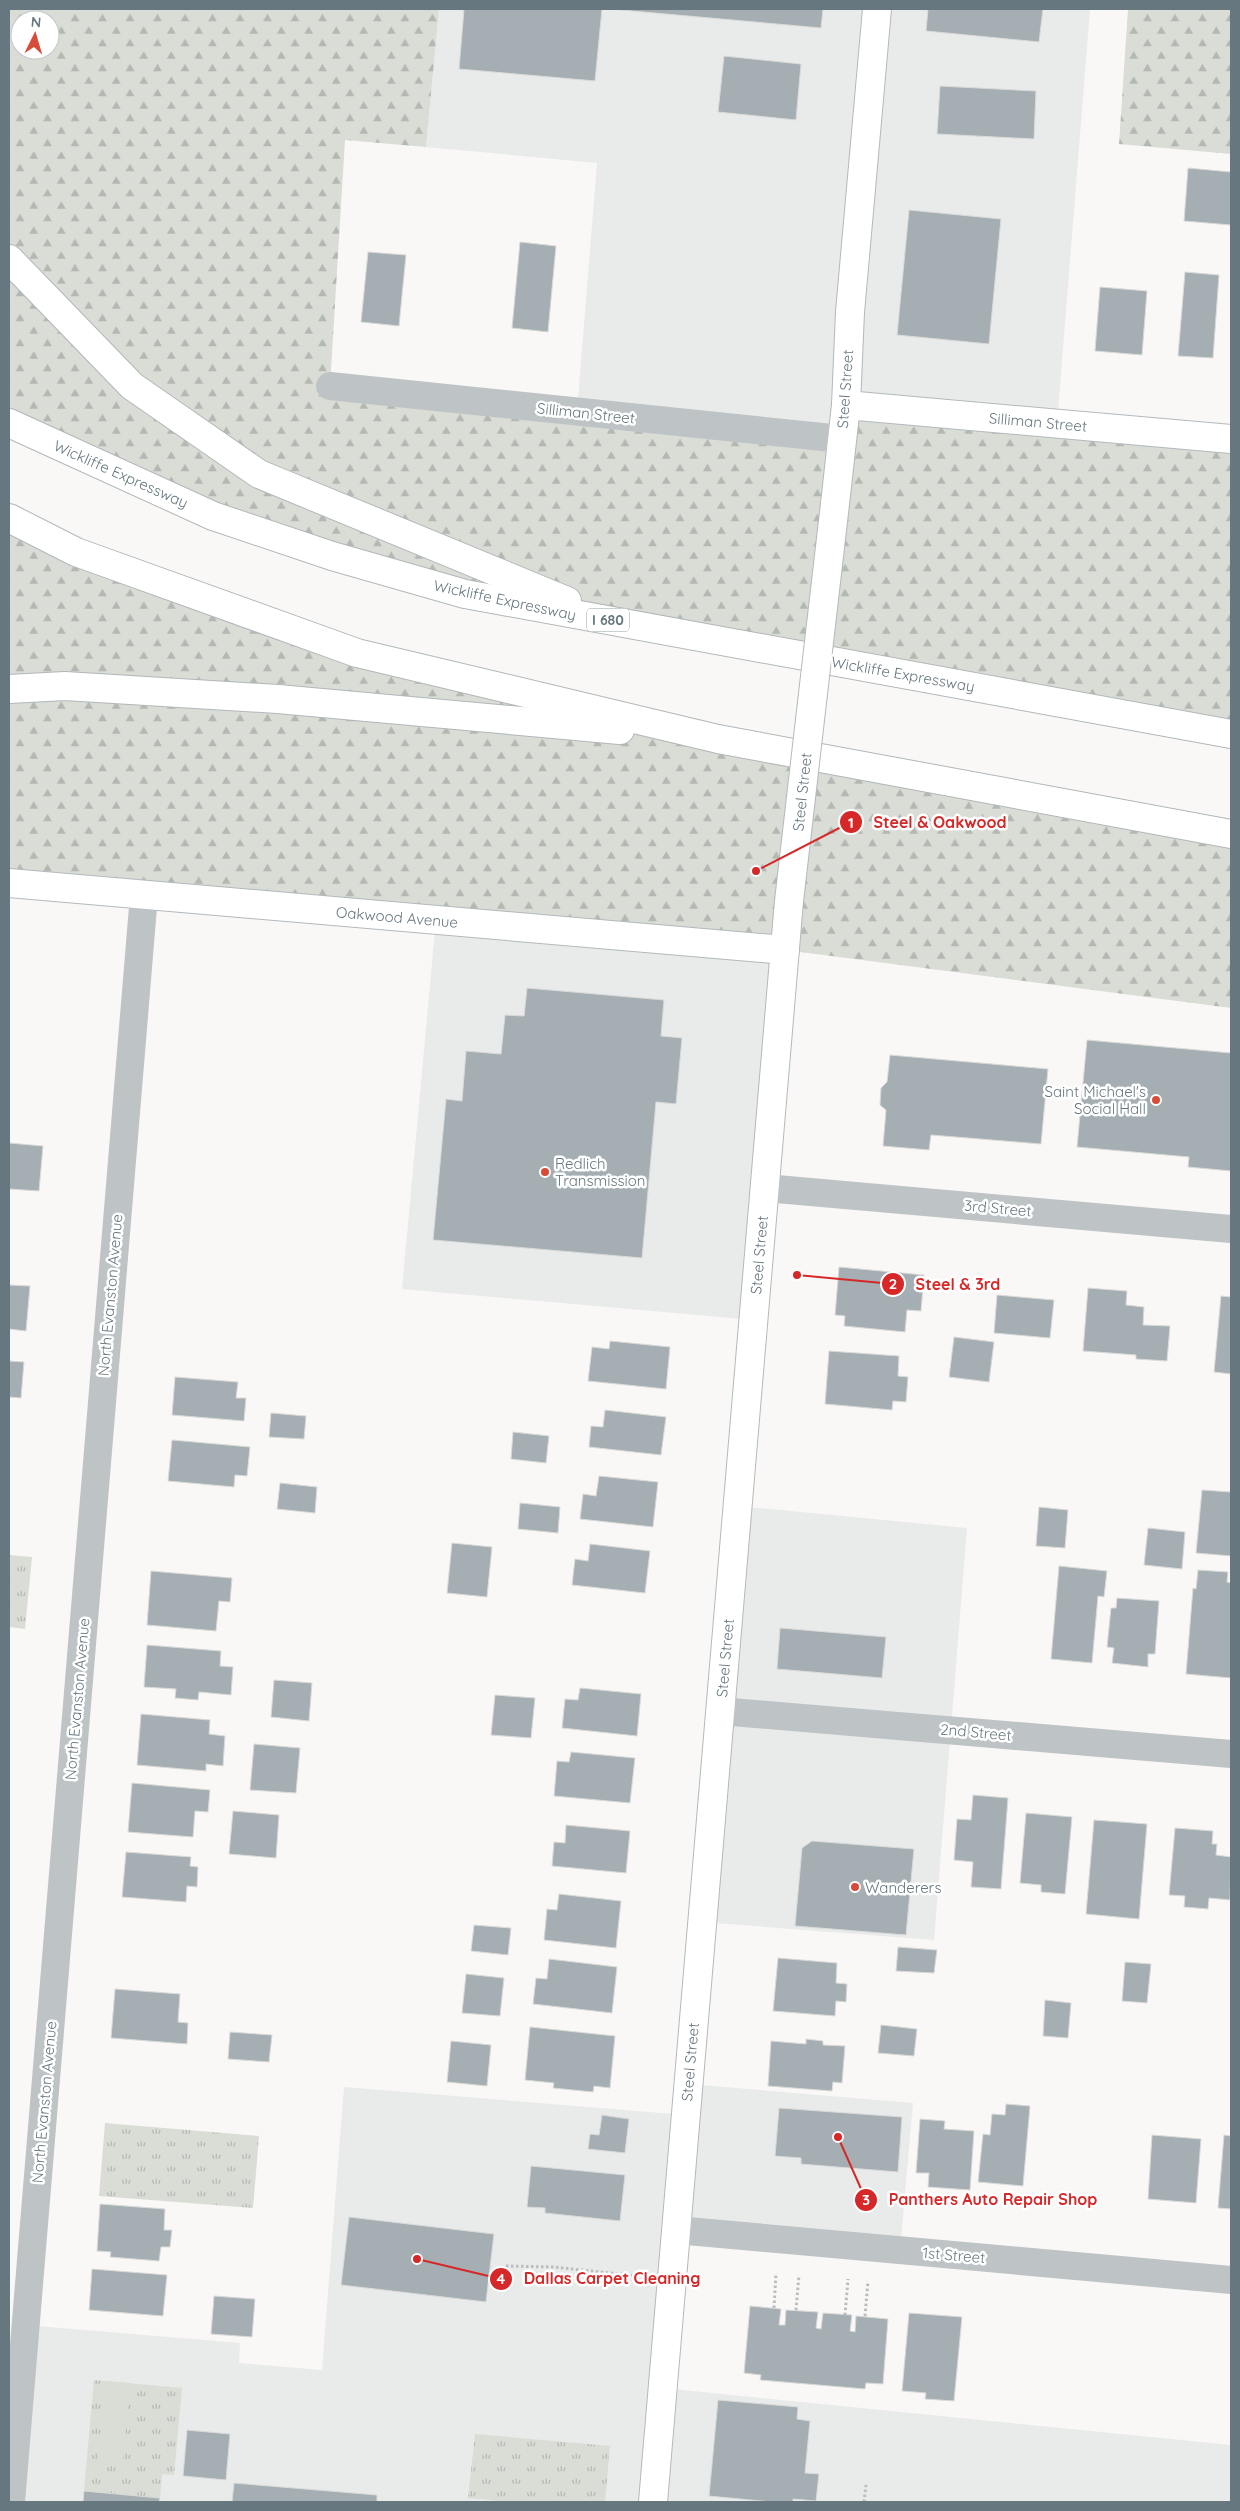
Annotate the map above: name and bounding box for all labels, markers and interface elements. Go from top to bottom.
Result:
north arrow [10,10,60,60]
text: N [30,13,42,31]
street label: Steel Street [833,349,857,429]
street label: Silliman Street [536,398,636,428]
street label: Silliman Street [988,408,1088,436]
street label: Wickliffe Expressway [51,436,191,512]
street label: Wickliffe Expressway [432,576,578,624]
road number: I 680 [587,608,629,632]
street label: Wickliffe Expressway [830,652,976,696]
street label: Steel Street [788,752,816,832]
callout: Steel & Oakwood [839,807,1017,838]
text: Steel & Oakwood [873,812,1007,832]
text: 1 [848,813,854,832]
street label: Oakwood Avenue [335,902,459,932]
place label: Saint Michael's Social Hall [1045,1082,1146,1118]
marker: Saint Michael's Social Hall [1150,1094,1162,1106]
place label: Redlich Transmission [555,1154,645,1190]
marker: Redlich Transmission [539,1166,551,1178]
street label: 3rd Street [964,1196,1032,1220]
street label: North Evanston Avenue [93,1213,127,1377]
street label: Steel Street [746,1215,772,1295]
callout: Steel & 3rd [880,1269,1010,1300]
text: 2 [889,1274,897,1293]
text: Steel & 3rd [916,1274,1000,1294]
street label: North Evanston Avenue [60,1617,94,1781]
street label: Steel Street [712,1618,738,1698]
street label: 2nd Street [940,1719,1012,1745]
place label: Wanderers [865,1878,941,1897]
marker: Wanderers [849,1881,861,1893]
street label: North Evanston Avenue [27,2020,61,2184]
street label: Steel Street [677,2022,703,2102]
callout: Panthers Auto Repair Shop [853,2184,1107,2215]
text: Panthers Auto Repair Shop [889,2189,1097,2209]
text: 3 [862,2190,870,2209]
street label: 1st Street [922,2243,986,2267]
callout: Dallas Carpet Cleaning [488,2263,710,2294]
text: Dallas Carpet Cleaning [524,2268,700,2288]
text: 4 [497,2269,506,2288]

